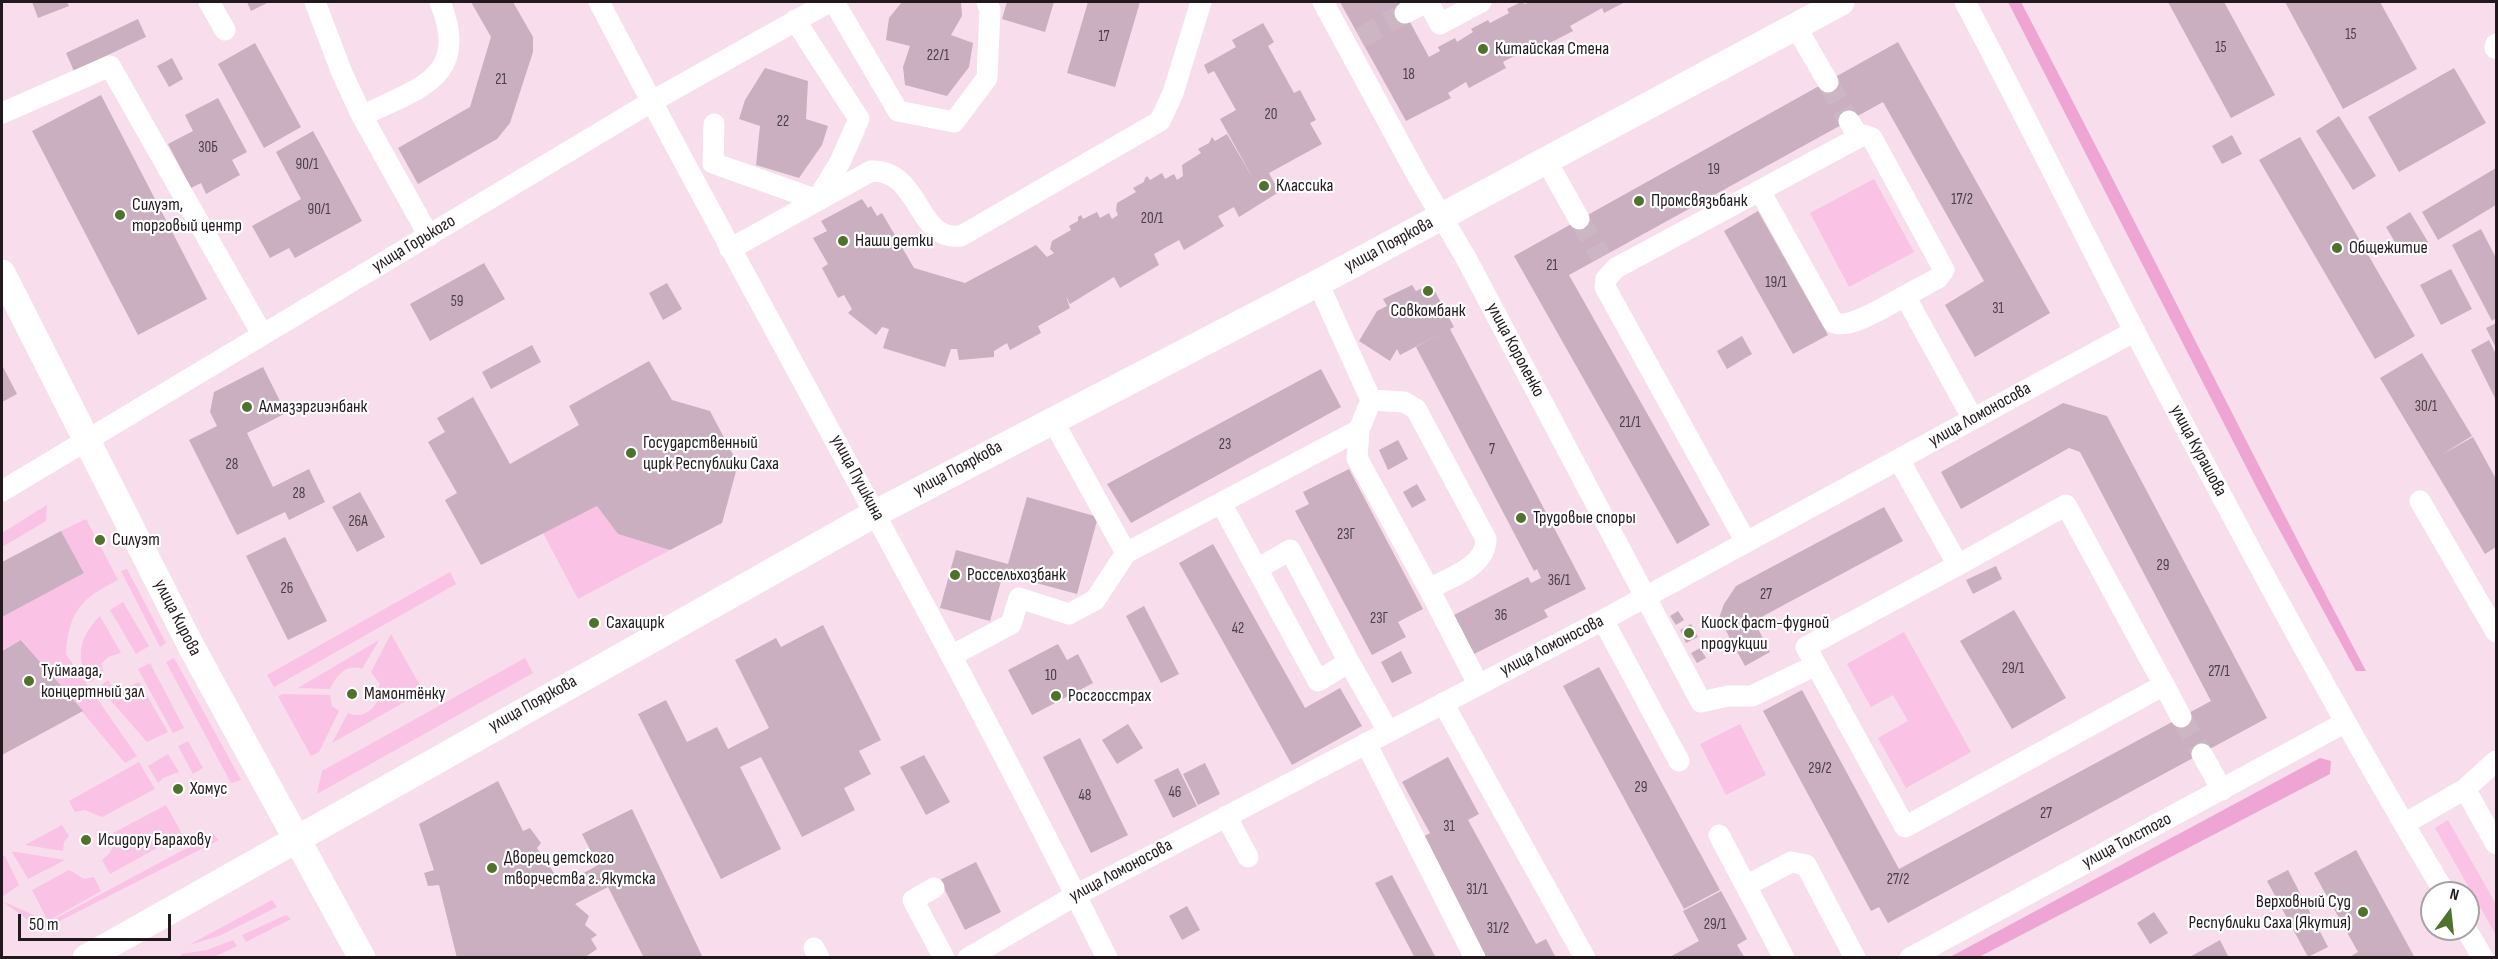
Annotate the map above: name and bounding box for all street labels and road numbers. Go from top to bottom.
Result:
street label: улица Горького [368,211,460,277]
street label: улица Пояркова [1341,213,1437,277]
street label: улица Короленко [1481,299,1549,401]
street label: улица Ломоносова [1925,378,2035,452]
street label: улица Курашова [2165,402,2231,500]
street label: улица Пушкина [825,431,889,525]
street label: улица Пояркова [910,437,1006,501]
street label: улица Кирова [149,576,205,660]
street label: улица Ломоносова [1497,611,1607,681]
street label: улица Пояркова [485,671,581,737]
street label: улица Толстого [2079,808,2175,874]
street label: улица Ломоносова [1066,835,1176,907]

